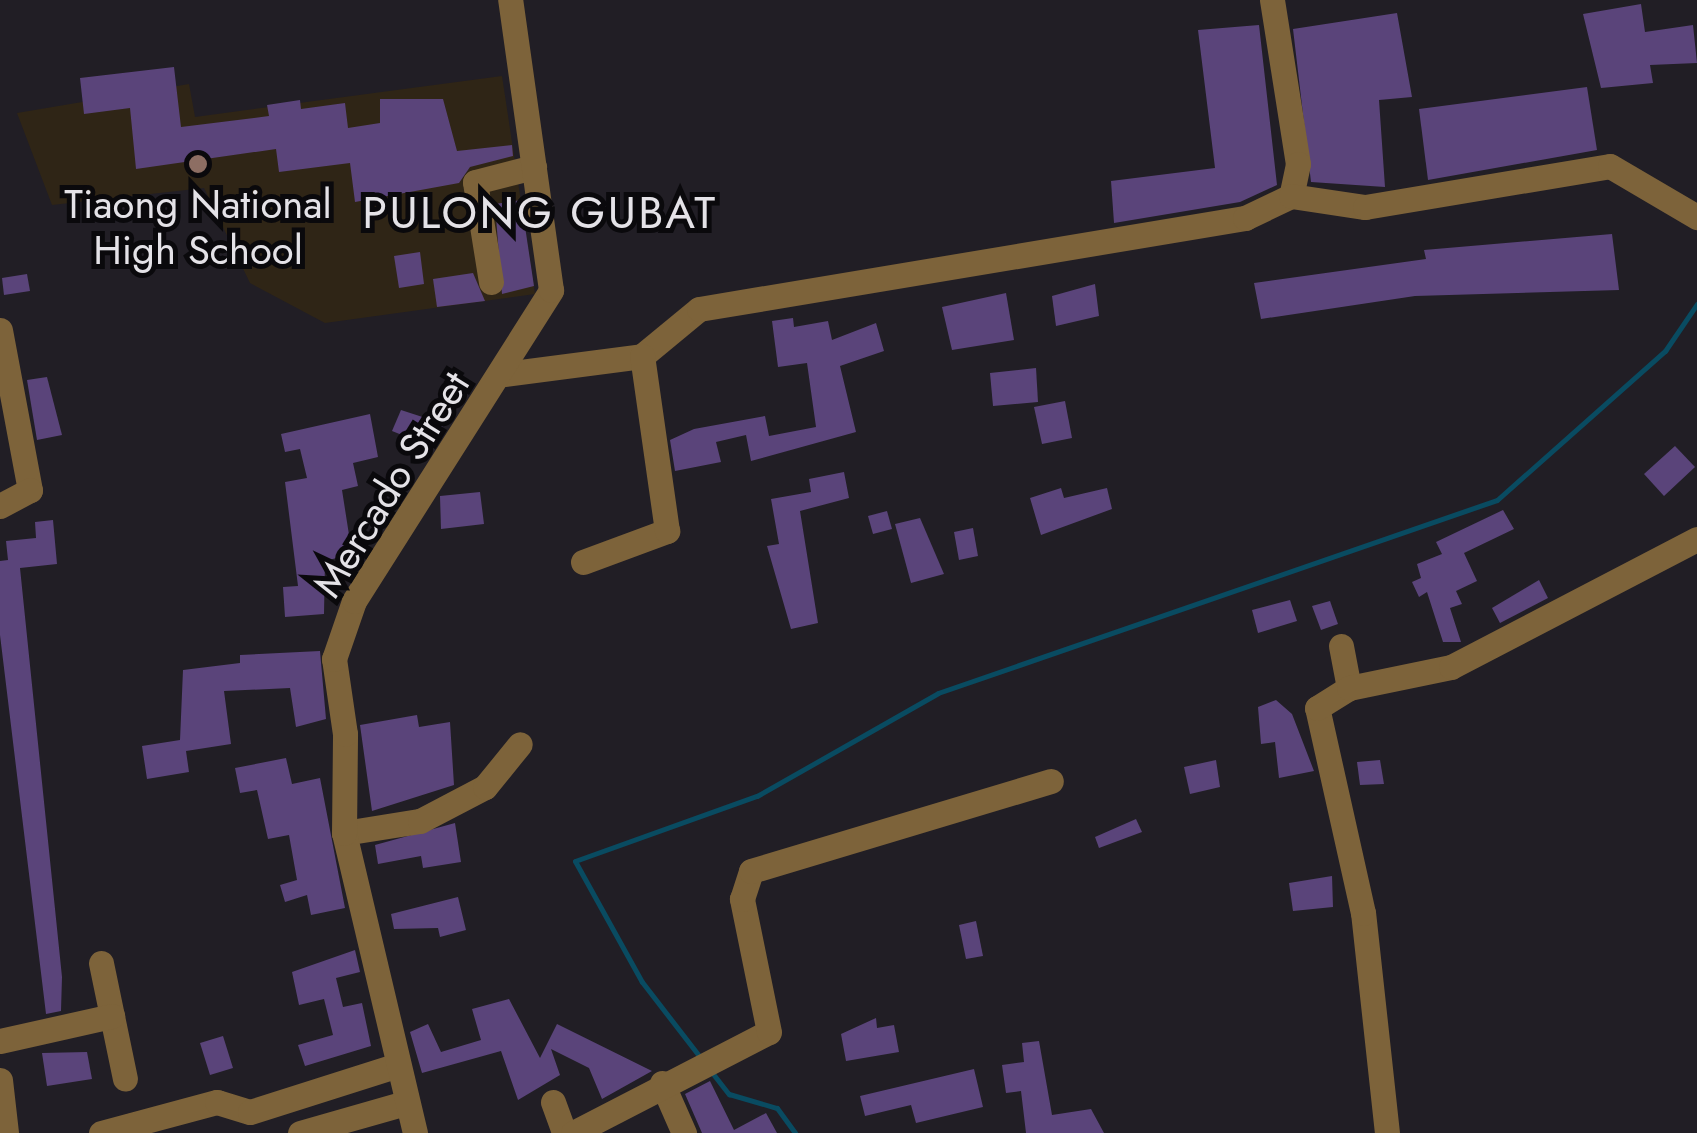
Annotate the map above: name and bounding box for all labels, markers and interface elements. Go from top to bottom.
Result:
marker: Tiaong National High School [187,153,209,175]
place label: Tiaong National High School [64,180,332,274]
district label: PULONG GUBAT [362,186,718,240]
street label: Mercado Street [303,362,479,606]

